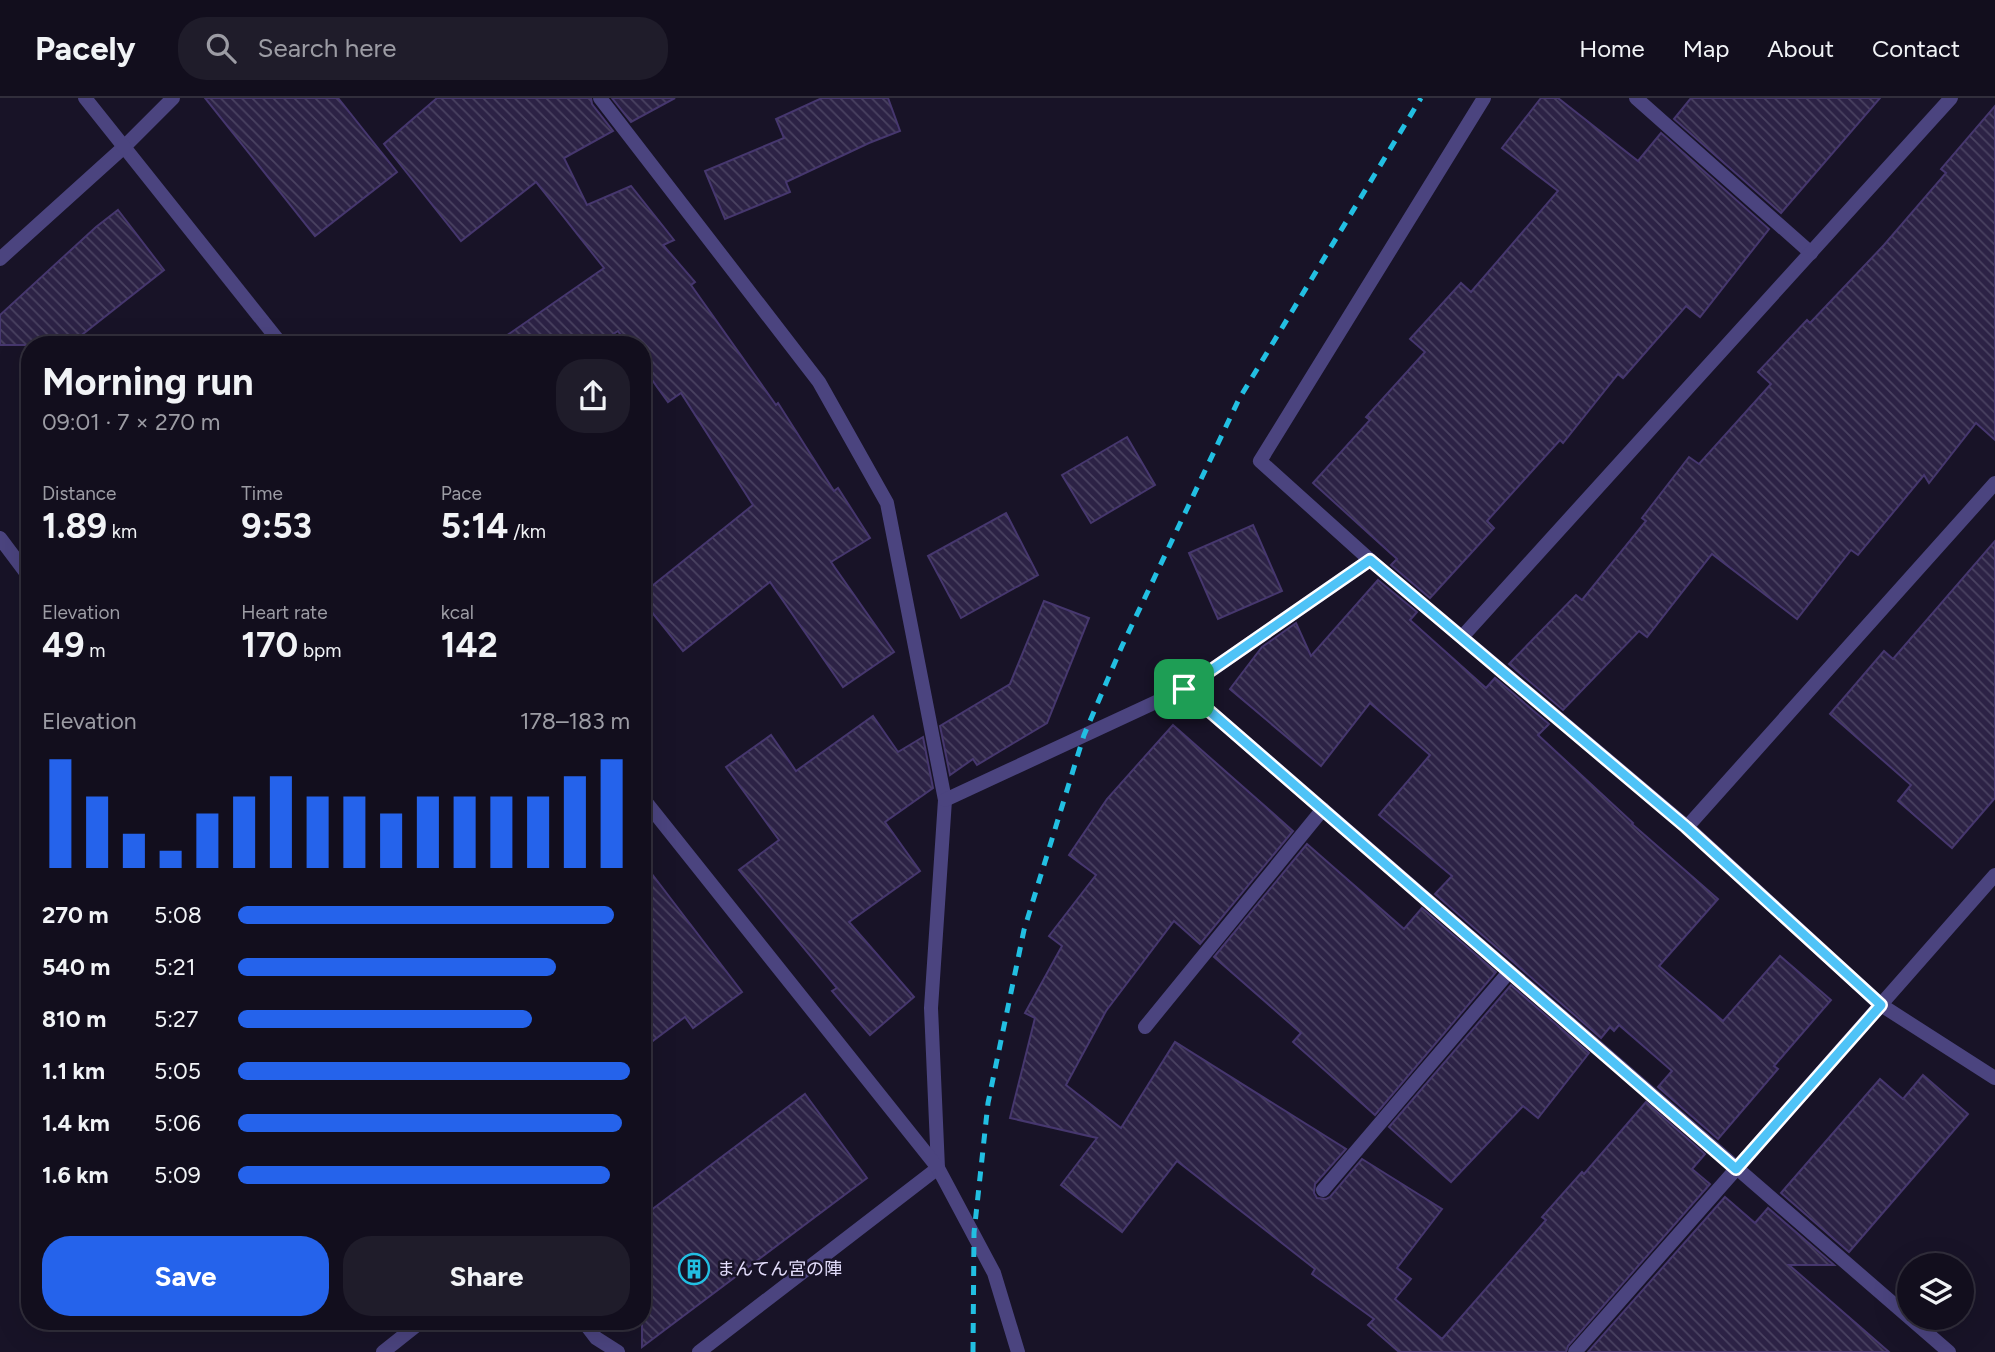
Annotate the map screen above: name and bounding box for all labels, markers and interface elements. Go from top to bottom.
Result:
search box [178,17,668,80]
text: Pacely [35,29,136,68]
icon: search [202,29,240,67]
text: Search here [258,32,397,64]
text: Home [1579,34,1645,63]
text: Map [1683,34,1729,63]
text: About [1767,34,1834,63]
text: Contact [1872,34,1960,63]
text: Morning run [42,359,254,405]
button: share [556,359,630,433]
text: 09:01 · 7 × 270 m [42,408,220,436]
text: Distance [42,482,116,505]
text: Time [241,482,283,505]
text: Pace [441,482,482,505]
text: 1.89 [42,505,107,547]
text: 9:53 [241,505,312,547]
text: 5:14 [441,505,508,547]
text: km [107,520,137,543]
text: /km [508,520,546,543]
text: Elevation [42,601,120,624]
text: Heart rate [241,601,328,624]
text: kcal [441,601,474,624]
text: 49 [42,624,84,666]
text: 170 [241,624,298,666]
text: 142 [441,624,498,666]
text: m [84,639,105,662]
text: bpm [298,639,341,662]
pin [1154,659,1214,719]
icon: arrive [1165,670,1203,708]
text: Elevation [42,707,137,735]
text: 178–183 m [520,707,630,735]
text: 270 m [42,901,109,929]
text: 5:08 [154,901,202,929]
text: 540 m [42,953,110,981]
text: 5:21 [154,953,195,981]
text: 810 m [42,1005,106,1033]
text: 5:27 [154,1005,198,1033]
text: 1.1 km [42,1057,105,1085]
text: 5:05 [154,1057,201,1085]
text: 1.4 km [42,1109,110,1137]
text: 5:06 [154,1109,201,1137]
text: 1.6 km [42,1161,109,1189]
text: 5:09 [154,1161,201,1189]
button: Save [42,1236,329,1316]
button: Share [343,1236,630,1316]
building icon: まんてん宮の陣 [677,1252,711,1286]
map controls [1897,1253,1974,1330]
button: layers [1897,1253,1974,1330]
place label: まんてん宮の陣 [717,1258,842,1280]

